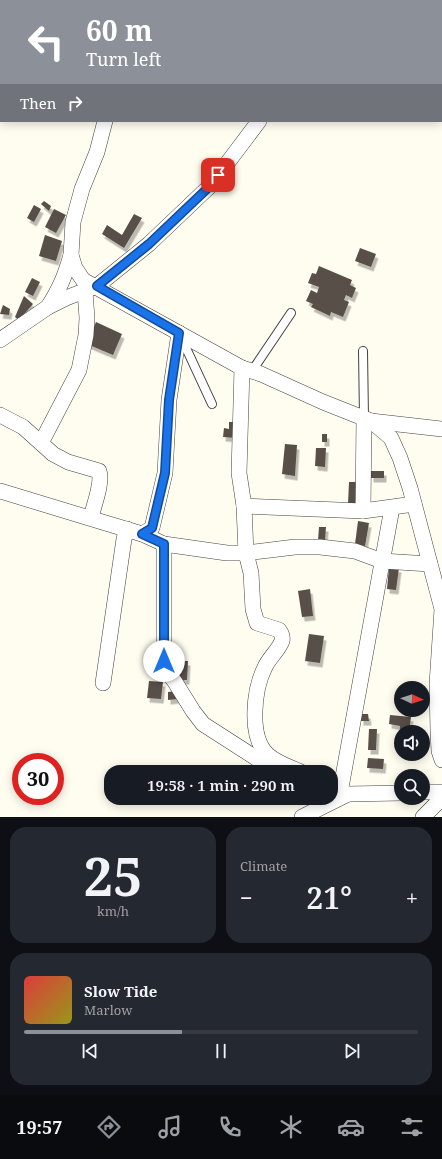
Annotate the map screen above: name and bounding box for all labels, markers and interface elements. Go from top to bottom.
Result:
text: 60 m [86,11,153,49]
icon: left [20,16,72,68]
text: Turn left [86,47,161,71]
icon: right [64,92,86,114]
text: Then [20,93,56,113]
pin [201,158,235,192]
icon: arrive [207,164,229,186]
position arrow [143,640,185,682]
north arrow [394,681,430,717]
map controls [394,681,430,805]
button: sound [394,725,430,761]
speed limit sign: 30 [12,753,64,805]
button: search [394,769,430,805]
text: 19:58 · 1 min · 290 m [147,775,295,795]
text: 25 [84,840,142,911]
text: Climate [240,857,287,875]
text: 21° [306,877,352,918]
text: − [240,882,253,912]
text: + [406,882,418,912]
text: km/h [97,902,129,920]
text: Slow Tide [84,981,157,1001]
text: Marlow [84,1001,132,1019]
icon: previous [79,1040,101,1062]
icon: pause [210,1040,232,1062]
icon: next [341,1040,363,1062]
icon: directions [95,1113,123,1141]
icon: music [156,1113,184,1141]
icon: phone [216,1113,244,1141]
icon: climate [277,1113,305,1141]
icon: car [337,1113,365,1141]
icon: filters [398,1113,426,1141]
text: 19:57 [16,1115,62,1139]

